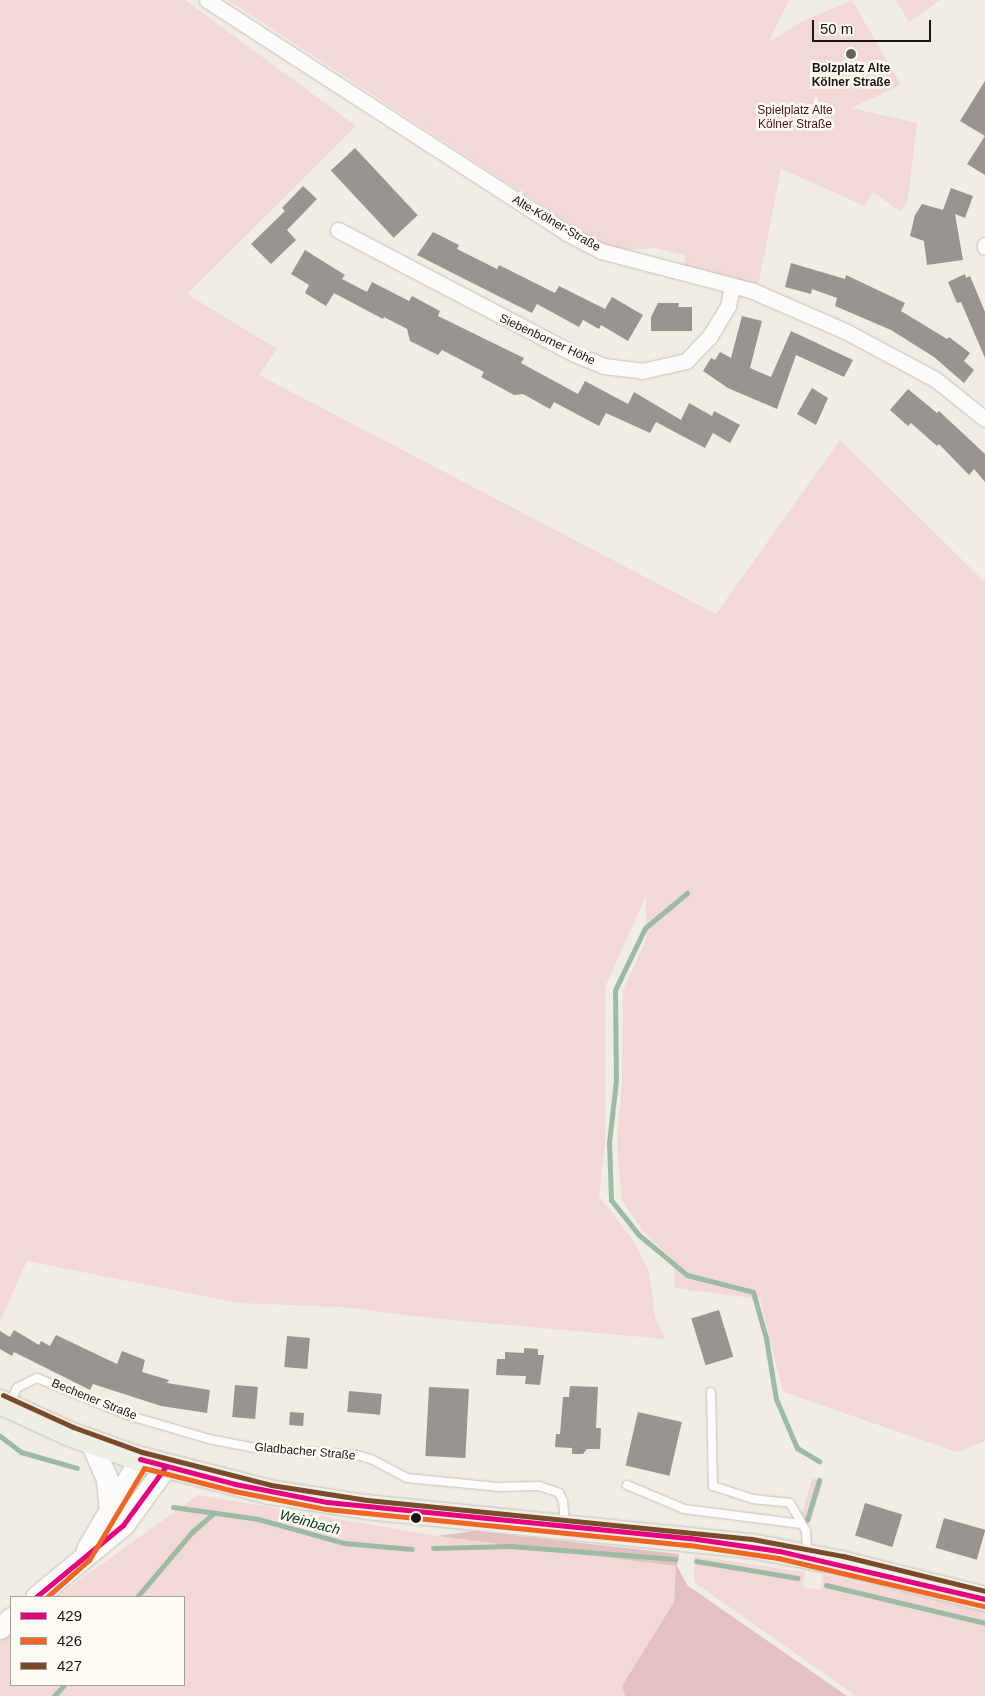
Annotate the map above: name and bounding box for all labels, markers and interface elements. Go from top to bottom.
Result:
scale bar [815,10,934,42]
text: 50 m [820,20,853,37]
marker: Bolzplatz Alte Kölner Straße [845,48,857,60]
place label: Bolzplatz Alte Kölner Straße [812,62,890,90]
park label: Spielplatz Alte Kölner Straße [757,104,833,132]
street label: Alte-Kölner-Straße [509,193,603,255]
street label: Siebenborner Höhe [497,311,597,369]
street label: Bechener Straße [49,1376,139,1424]
street label: Gladbacher Straße [254,1440,356,1464]
water label: Weinbach [278,1506,342,1538]
unlabelled marker [411,1513,421,1523]
legend [10,1596,185,1686]
text: 429 [57,1607,82,1624]
text: 426 [57,1632,82,1649]
text: 427 [57,1657,82,1674]

